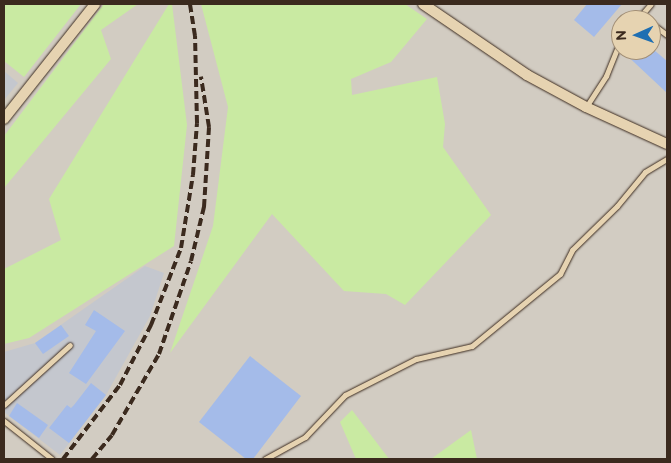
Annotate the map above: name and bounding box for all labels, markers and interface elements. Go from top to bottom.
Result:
north arrow [611,10,661,60]
text: N [613,30,630,41]

